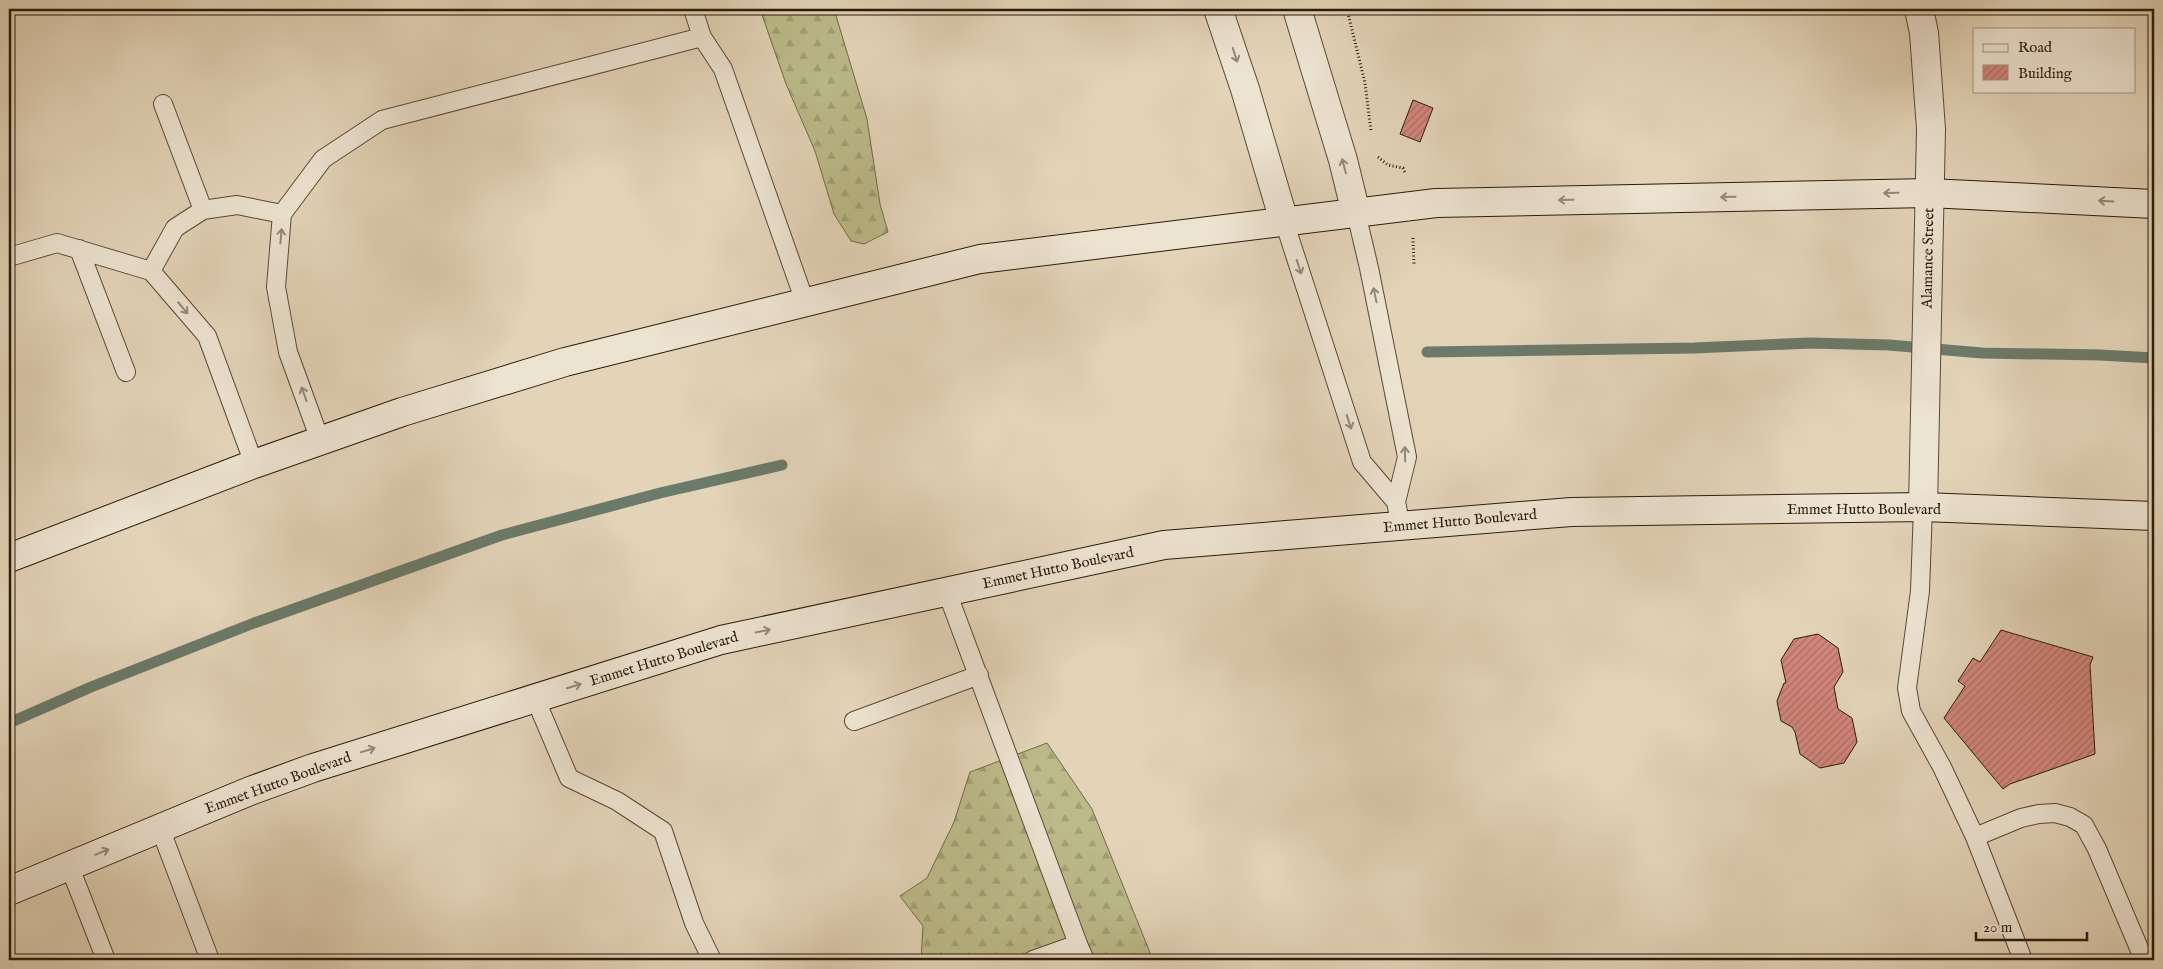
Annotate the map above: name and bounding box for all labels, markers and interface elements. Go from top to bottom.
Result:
legend [1973,28,2136,92]
text: Road [2018,38,2053,57]
one-way arrow [1230,46,1240,62]
text: Building [2018,64,2073,83]
one-way arrow [1339,158,1348,174]
one-way arrow [1883,189,1899,198]
one-way arrow [1721,192,1737,202]
one-way arrow [1558,196,1574,205]
one-way arrow [2098,197,2114,206]
street label: Alamance Street [1918,208,1938,309]
one-way arrow [276,228,285,244]
one-way arrow [1295,259,1305,275]
one-way arrow [1369,288,1379,304]
one-way arrow [177,301,188,314]
one-way arrow [299,387,308,403]
one-way arrow [1344,414,1354,430]
one-way arrow [1400,447,1410,463]
street label: Emmet Hutto Boulevard [1787,500,1942,519]
street label: Emmet Hutto Boulevard [1382,505,1539,537]
street label: Emmet Hutto Boulevard [981,542,1136,593]
one-way arrow [755,626,771,635]
street label: Emmet Hutto Boulevard [588,627,741,691]
one-way arrow [565,681,581,691]
one-way arrow [360,745,376,755]
street label: Emmet Hutto Boulevard [202,747,355,818]
one-way arrow [94,846,109,856]
scale bar [1976,909,2087,941]
text: 20 m [1983,918,2013,937]

